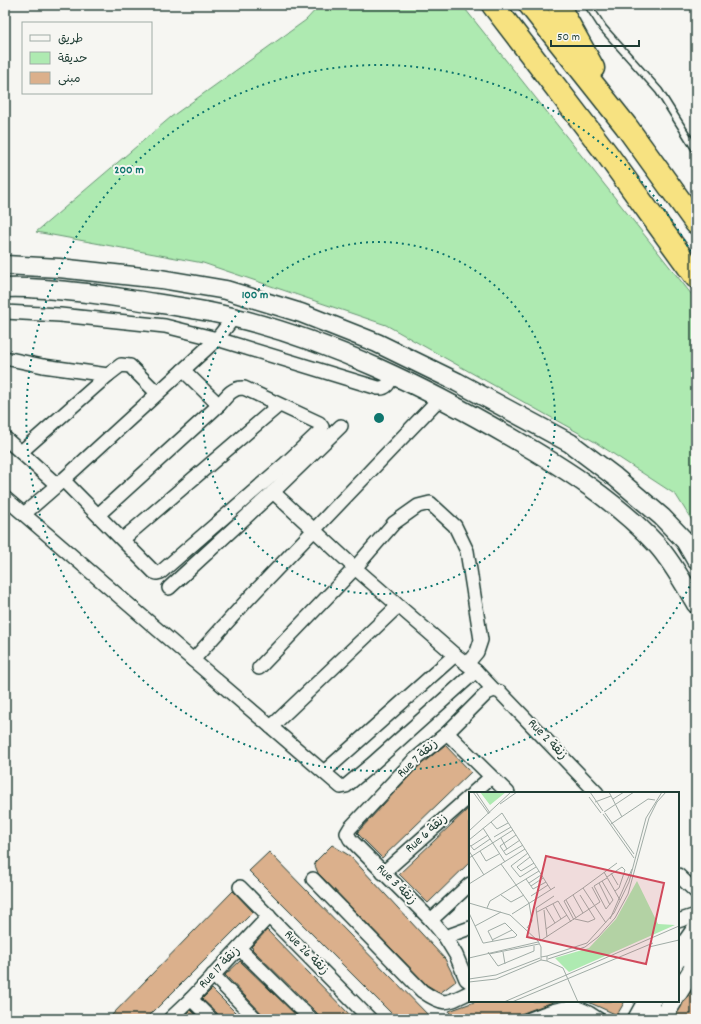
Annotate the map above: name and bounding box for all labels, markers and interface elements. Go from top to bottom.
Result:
legend [22,22,152,94]
scale bar [551,22,639,48]
text: 50 m [557,29,580,46]
text: طريق [58,31,83,48]
text: حديقة [58,51,87,68]
text: مبنى [58,71,81,88]
text: 200 m [114,162,144,179]
text: 100 m [242,287,268,304]
centre of rings [372,411,386,425]
street label: Rue 2 زنقة [523,715,571,765]
street label: Rue 7 زنقة [393,735,443,783]
inset map [469,792,679,1002]
street label: Rue 6 زنقة [402,810,452,858]
street label: Rue 3 زنقة [371,860,421,910]
street label: Rue 26 زنقة [279,926,333,980]
street label: Rue 17 زنقة [195,942,245,994]

